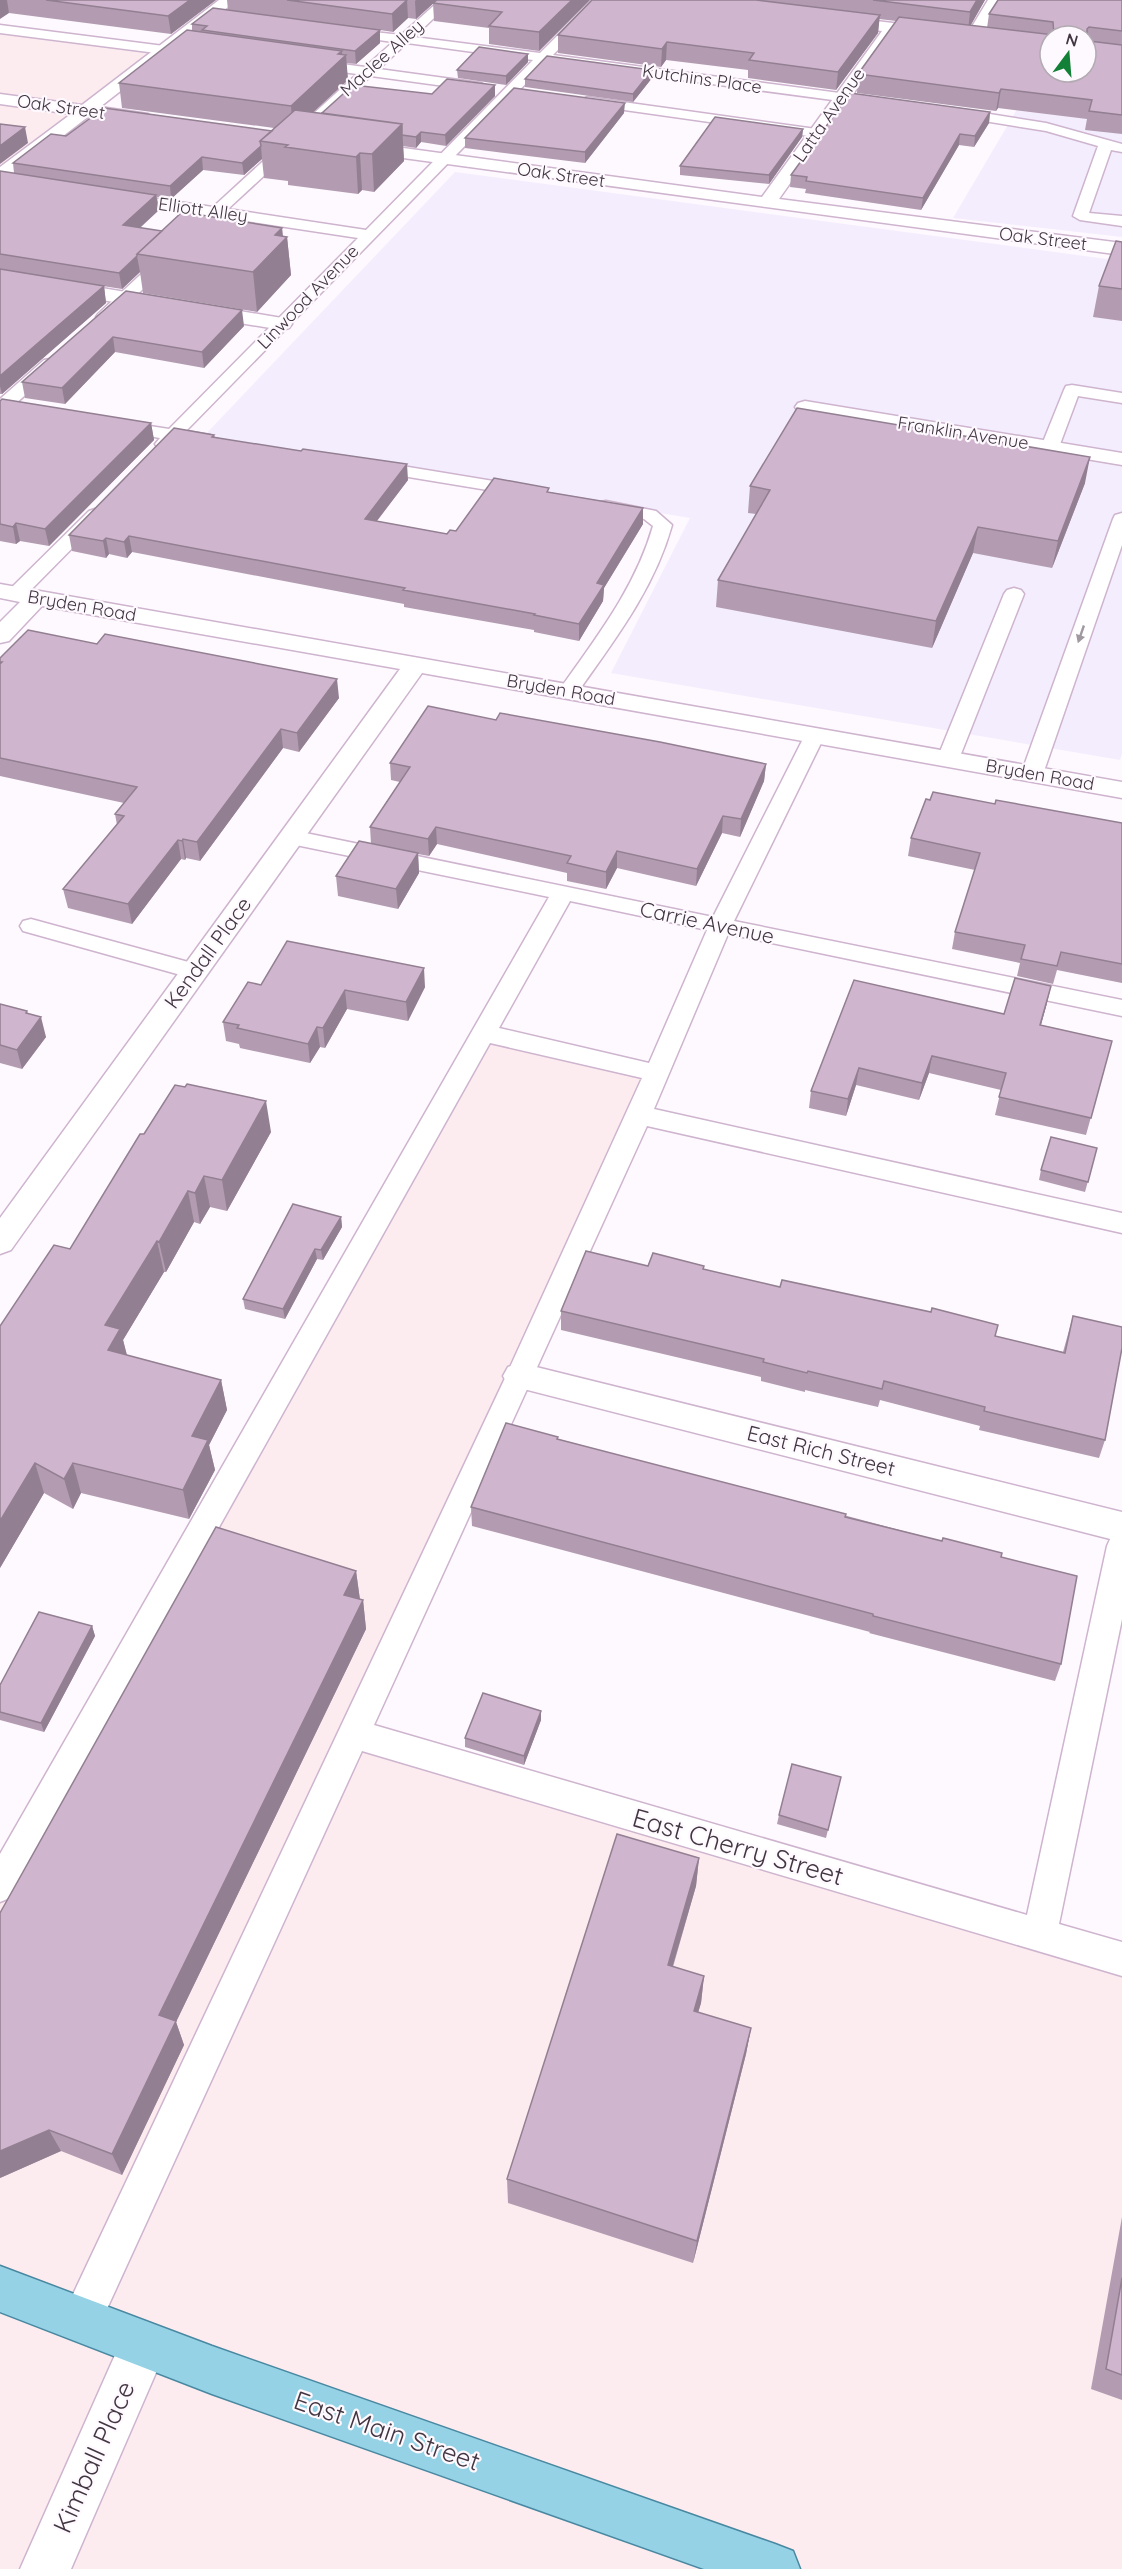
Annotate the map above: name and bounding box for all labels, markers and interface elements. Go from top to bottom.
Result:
street label: Maclee Alley [335,14,428,101]
north arrow [1038,24,1098,84]
text: N [1064,28,1081,51]
street label: Kutchins Place [641,59,763,98]
street label: Latta Avenue [788,63,870,166]
street label: Oak Street [16,89,106,124]
street label: Oak Street [516,157,606,192]
street label: Elliott Alley [157,192,249,227]
street label: Oak Street [998,222,1088,255]
street label: Linwood Avenue [252,240,363,354]
street label: Franklin Avenue [896,411,1030,454]
street label: Bryden Road [26,585,138,626]
one-way arrow [1076,625,1086,643]
street label: Bryden Road [505,669,617,710]
street label: Bryden Road [984,754,1096,795]
street label: Kendall Place [158,892,256,1013]
street label: Carrie Avenue [638,895,777,949]
street label: East Rich Street [744,1419,898,1481]
street label: East Cherry Street [629,1801,847,1892]
street label: Kimball Place [45,2376,142,2538]
street label: East Main Street [290,2383,485,2478]

